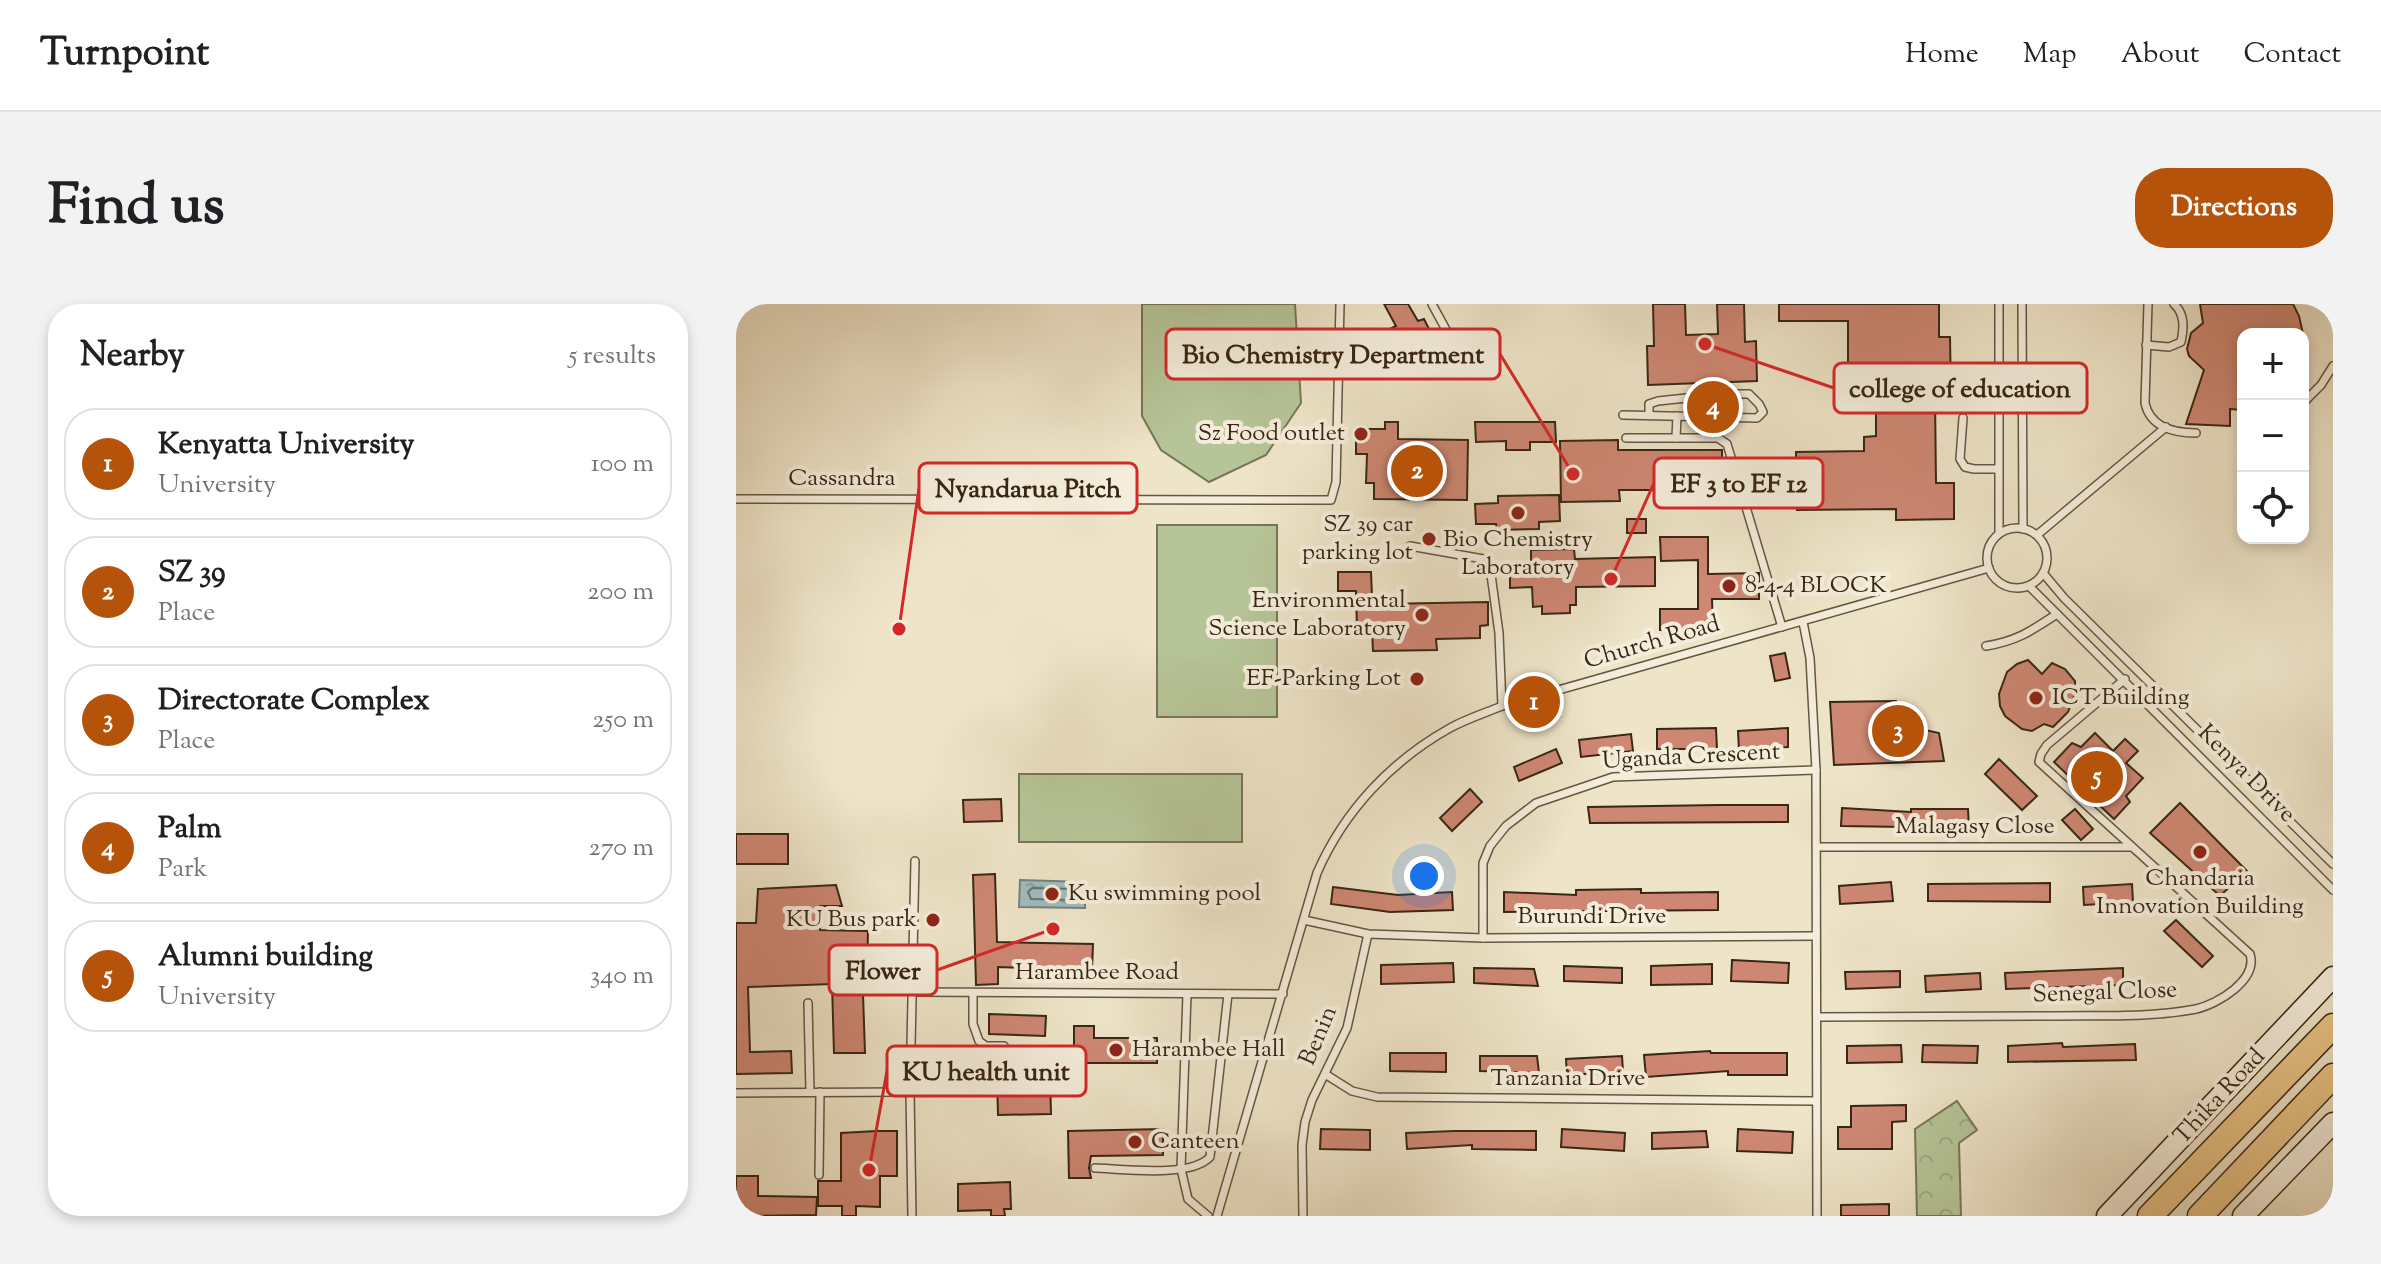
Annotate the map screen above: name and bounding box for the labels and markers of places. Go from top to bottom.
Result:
callout: Bio Chemistry Department [1166,329,1500,379]
callout: college of education [1834,363,2087,413]
pin: 4 [1687,377,1739,437]
place label: Sz Food outlet [1198,417,1345,451]
marker: Sz Food outlet [1352,425,1370,443]
pin: 2 [1391,441,1443,501]
callout: EF 3 to EF 12 [1654,458,1823,508]
callout: Nyandarua Pitch [919,463,1137,513]
marker: Bio Chemistry Laboratory [1509,504,1527,522]
place label: SZ 39 car parking lot [1302,508,1413,570]
place label: Bio Chemistry Laboratory [1443,523,1593,585]
marker: SZ 39 car parking lot [1420,530,1438,548]
place label: 8-4-4 BLOCK [1745,569,1887,603]
marker: 8-4-4 BLOCK [1720,577,1738,595]
place label: Environmental Science Laboratory [1208,584,1406,646]
marker: Environmental Science Laboratory [1413,606,1431,624]
place label: EF-Parking Lot [1246,662,1401,696]
marker: EF-Parking Lot [1408,670,1426,688]
pin: 1 [1508,672,1560,732]
place label: ICT Building [2052,681,2190,715]
marker: ICT Building [2027,689,2045,707]
pin: 3 [1872,701,1924,761]
pin: 5 [2071,747,2123,807]
marker: Chandaria Innovation Building [2191,843,2209,861]
place label: Chandaria Innovation Building [2096,862,2304,924]
place label: Ku swimming pool [1068,877,1261,911]
marker: Ku swimming pool [1043,885,1061,903]
place label: KU Bus park [786,903,917,937]
marker: KU Bus park [924,911,942,929]
callout: Flower [829,945,937,995]
place label: Harambee Hall [1132,1033,1286,1067]
marker: Harambee Hall [1107,1041,1125,1059]
callout: KU health unit [887,1046,1086,1096]
place label: Canteen [1151,1125,1240,1159]
marker: Canteen [1126,1133,1144,1151]

